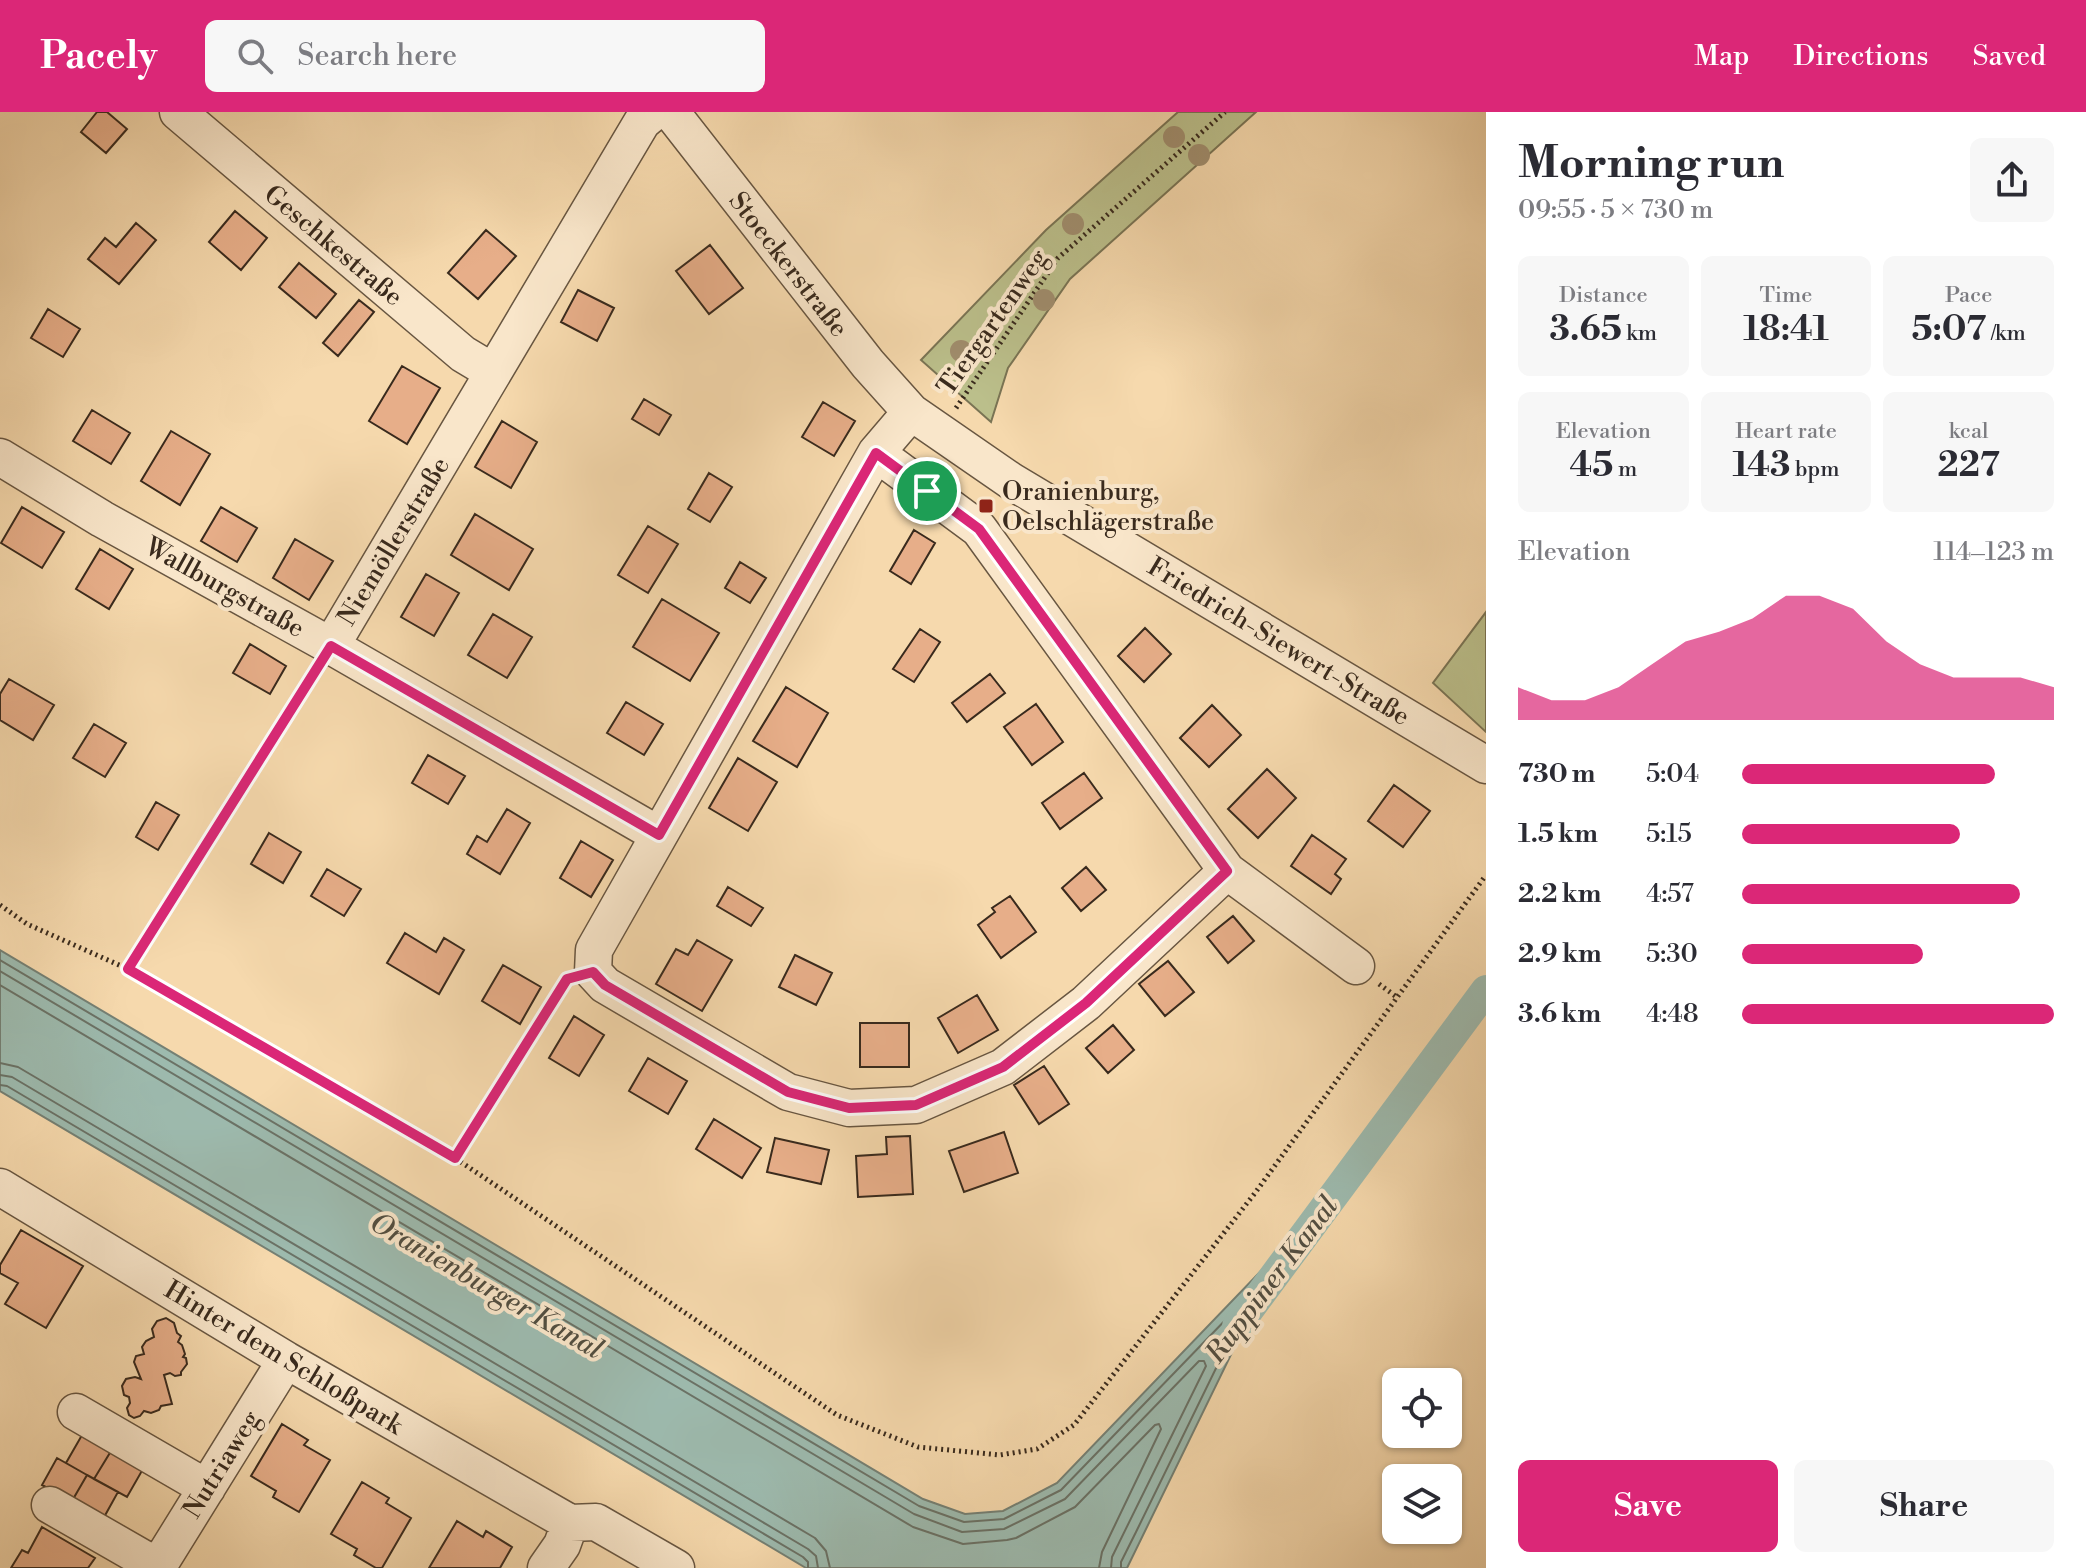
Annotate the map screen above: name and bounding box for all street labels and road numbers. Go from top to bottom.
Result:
street label: Geschkestraße [257,178,409,313]
street label: Stoeckerstraße [722,186,855,344]
street label: Tiergartenweg [931,243,1055,402]
street label: Niemöllerstraße [331,451,457,632]
street label: Wallburgstraße [138,530,310,645]
street label: Friedrich-Siewert-Straße [1142,551,1415,733]
street label: Hinter dem Schloßpark [158,1274,410,1442]
street label: Nutriaweg [176,1404,268,1524]

